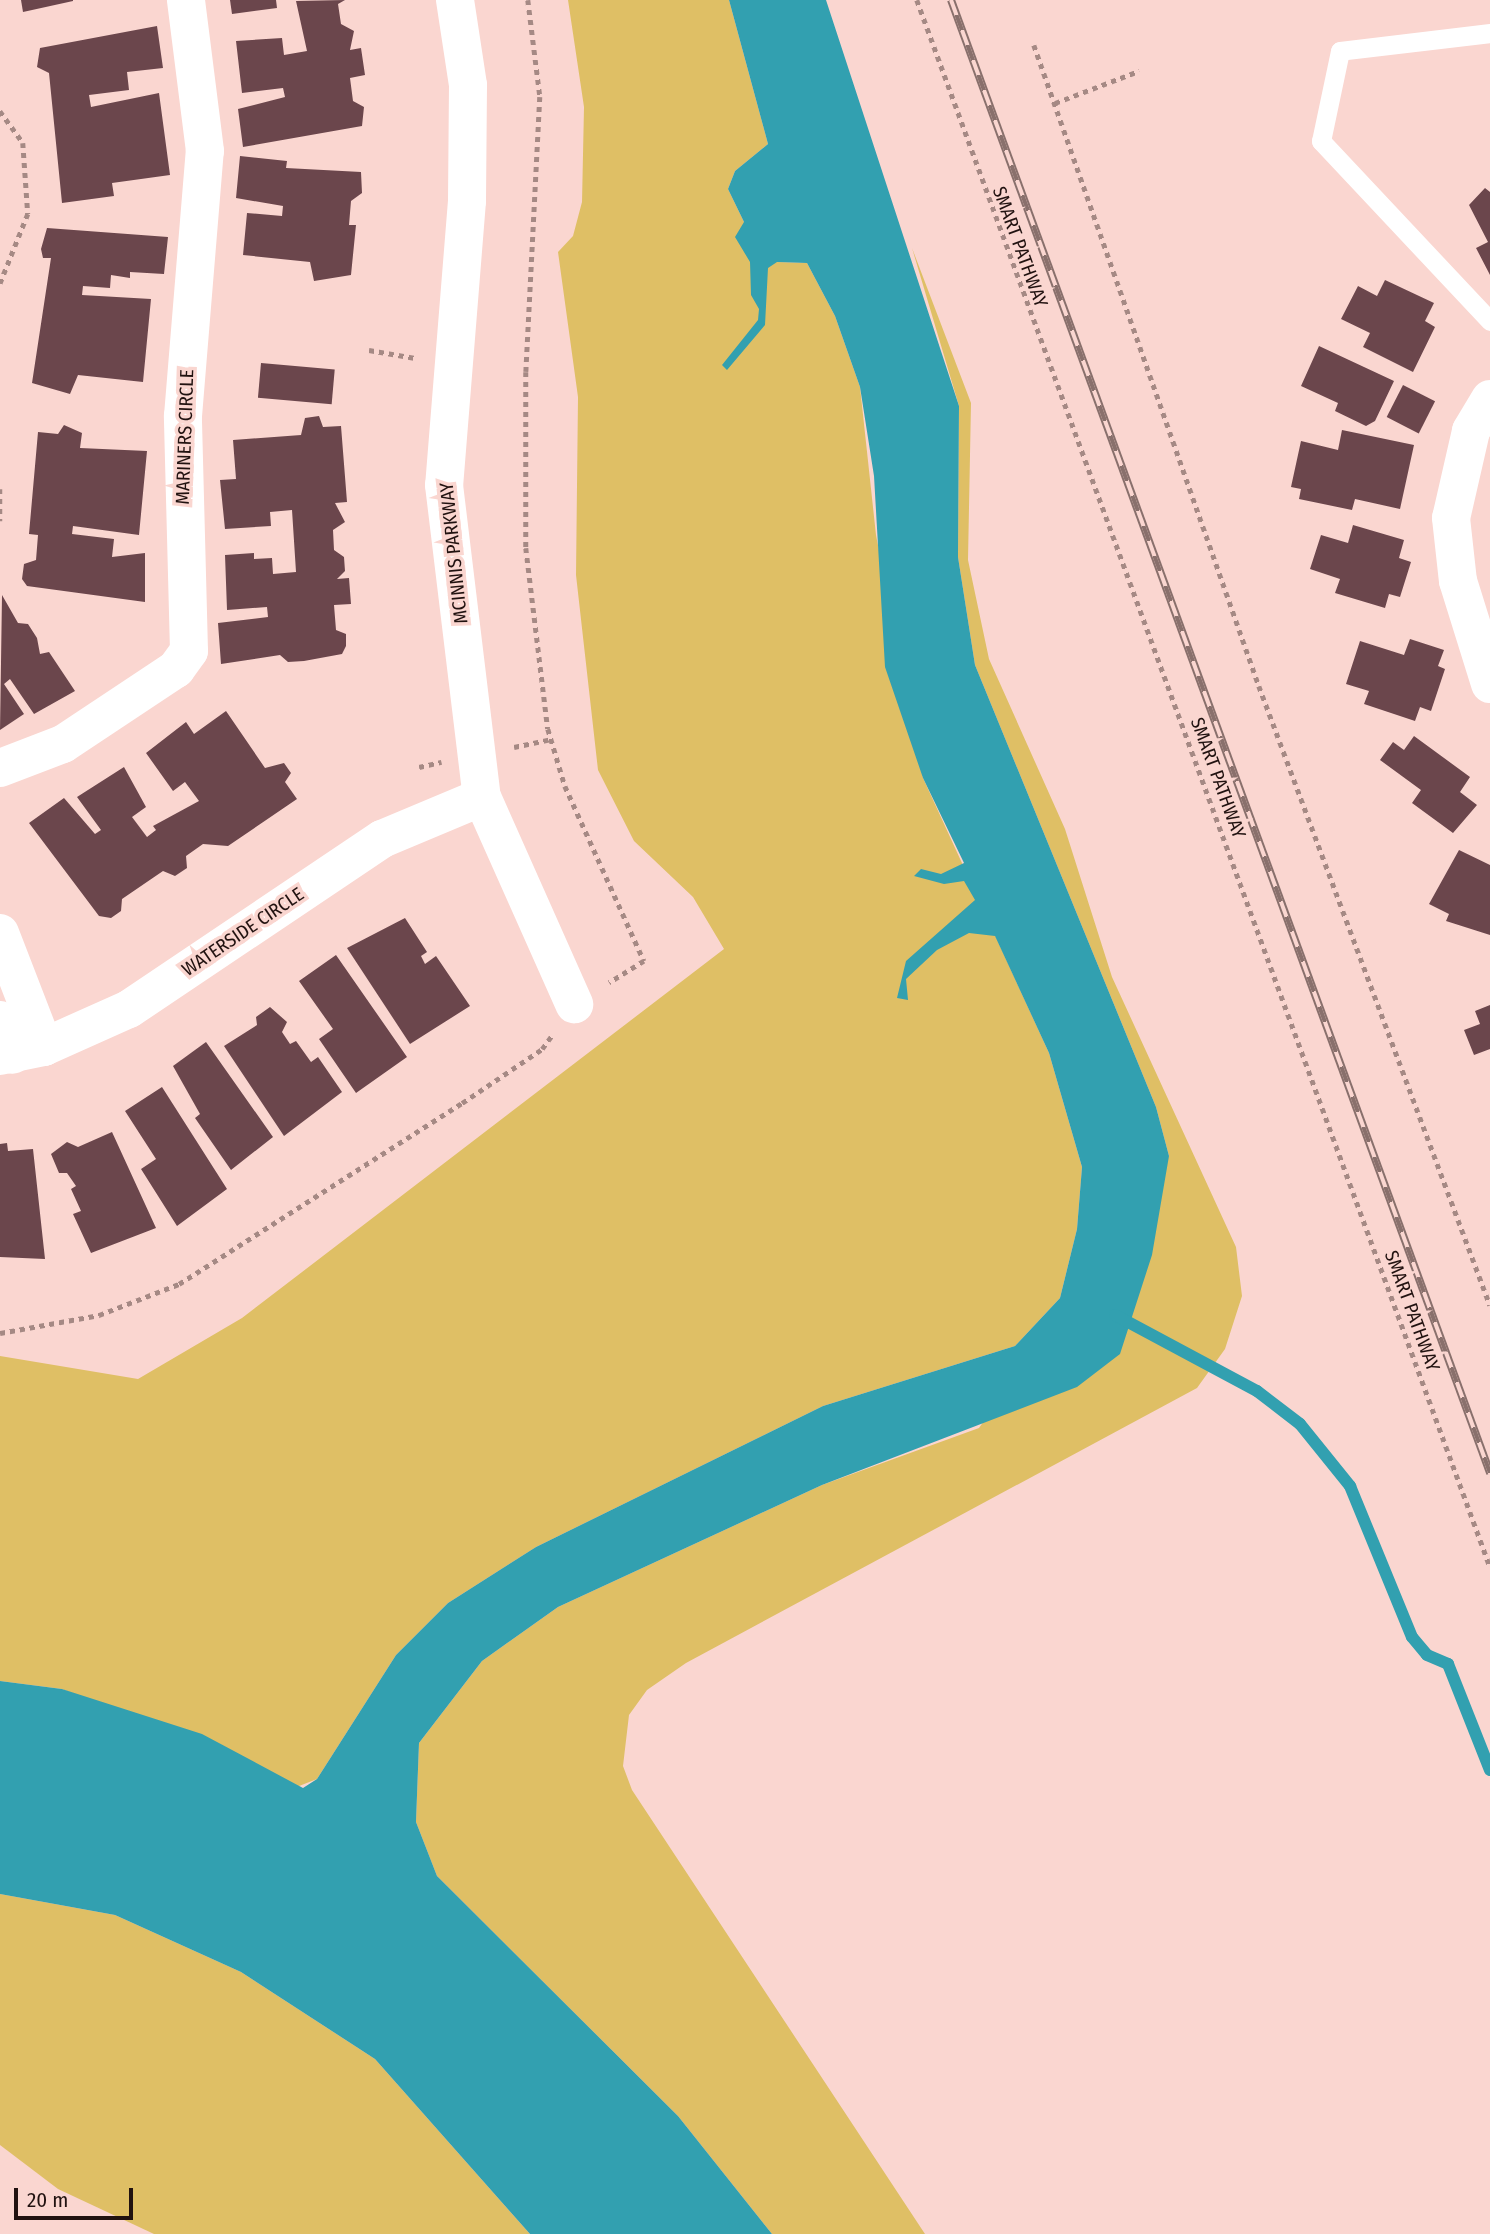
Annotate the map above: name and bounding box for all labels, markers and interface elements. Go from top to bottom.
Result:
street label: SMART PATHWAY [988,183,1052,311]
street label: MARINERS CIRCLE [171,369,199,505]
street label: MCINNIS PARKWAY [435,481,473,625]
street label: SMART PATHWAY [1186,714,1250,842]
street label: WATERSIDE CIRCLE [178,883,308,981]
street label: SMART PATHWAY [1380,1247,1444,1375]
scale bar [18,2174,136,2218]
text: 20 m [27,2187,68,2213]

